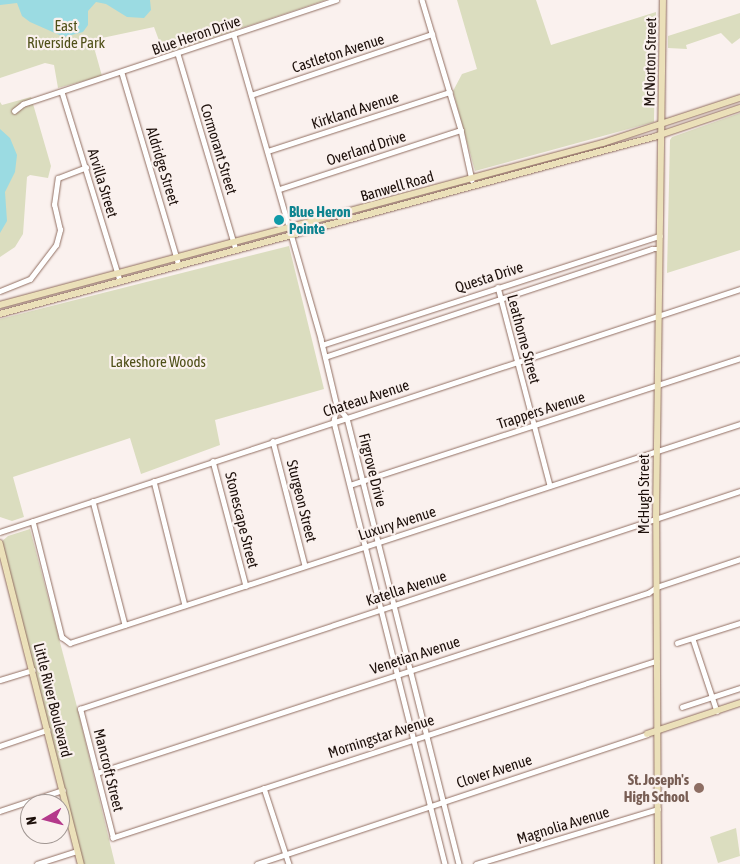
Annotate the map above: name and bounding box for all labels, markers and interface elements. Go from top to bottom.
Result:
street label: Blue Heron Drive [149,11,243,59]
park label: East Riverside Park [27,16,105,51]
street label: McNorton Street [640,17,660,107]
street label: Castleton Avenue [290,30,386,76]
street label: Kirkland Avenue [309,87,401,133]
street label: Cormorant Street [197,102,241,196]
street label: Aldridge Street [143,125,183,207]
street label: Overland Drive [324,127,408,169]
street label: Arvilla Street [84,146,122,220]
street label: Banwell Road [358,167,436,205]
place label: Blue Heron Pointe [289,202,350,237]
marker: Blue Heron Pointe [273,214,285,226]
street label: Questa Drive [453,258,525,296]
street label: Leathorne Street [503,292,545,386]
park label: Lakeshore Woods [110,353,206,371]
street label: Chateau Avenue [321,376,411,420]
street label: Trappers Avenue [495,387,587,433]
street label: Firgrove Drive [355,431,391,509]
street label: McHugh Street [635,454,653,534]
street label: Sturgeon Street [283,458,321,544]
street label: Stonescape Street [221,470,263,570]
street label: Luxury Avenue [356,502,438,544]
street label: Katella Avenue [364,567,448,609]
street label: Venetian Avenue [368,632,462,678]
street label: Little River Boulevard [30,641,76,759]
street label: Morningstar Avenue [326,710,436,762]
street label: Mancroft Street [90,727,128,813]
street label: Clover Avenue [454,750,534,792]
place label: St. Joseph's High School [624,770,689,805]
marker: St. Joseph's High School [693,782,705,794]
north arrow [20,794,70,844]
street label: Magnolia Avenue [515,802,611,848]
text: N [23,816,40,826]

